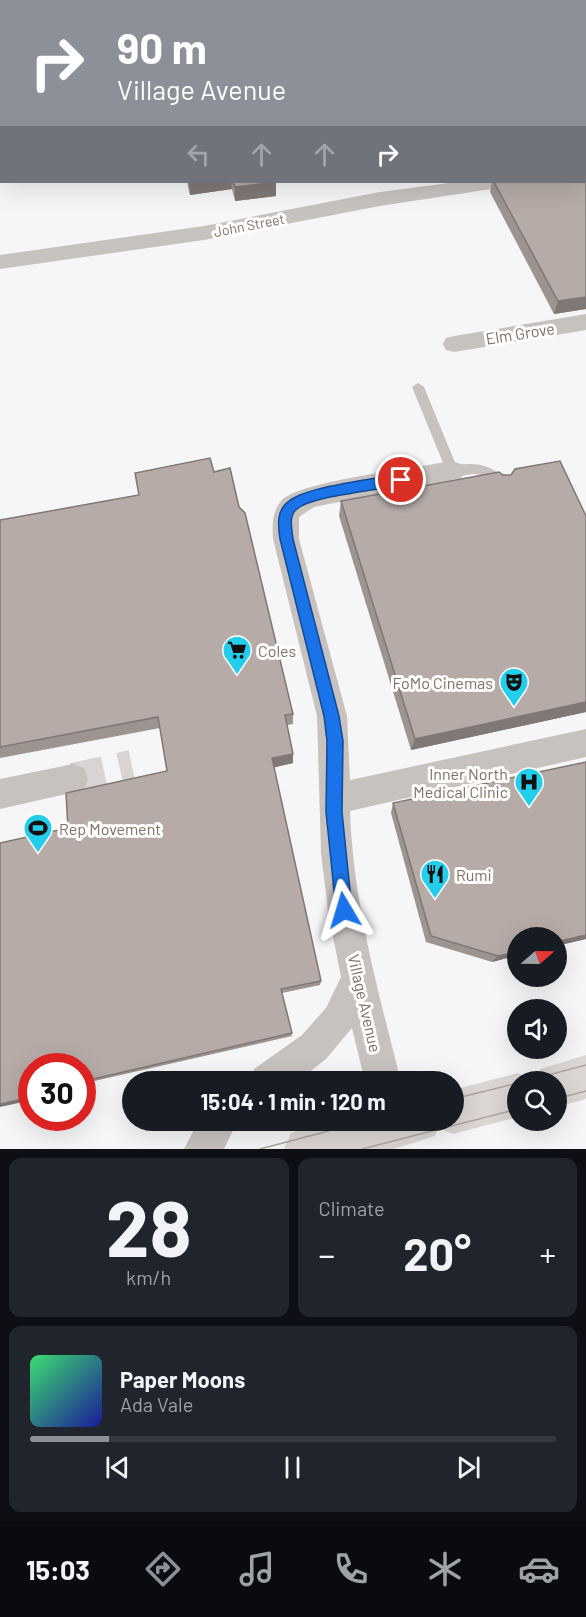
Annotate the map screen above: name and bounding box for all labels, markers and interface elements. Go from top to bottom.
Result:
text: 90 m [117,22,207,72]
icon: right [18,24,96,102]
text: Village Avenue [117,73,286,105]
icon: left [182,138,215,171]
icon: ahead [245,138,278,171]
icon: ahead [308,138,341,171]
icon: right [371,138,404,171]
street label: John Street [212,210,286,240]
street label: Elm Grove [484,318,556,348]
pin [375,454,426,505]
icon: arrive [384,463,417,496]
supermarket icon: Coles [221,634,253,676]
place label: Coles [258,641,296,660]
theatre icon: FoMo Cinemas [498,666,530,708]
place label: FoMo Cinemas [393,673,493,692]
place label: Inner North Medical Clinic [413,764,508,801]
hospital icon: Inner North Medical Clinic [513,766,545,808]
sports icon: Rep Movement [22,812,54,854]
place label: Rep Movement [59,819,161,838]
restaurant icon: Rumi [419,858,451,900]
place label: Rumi [456,865,492,884]
position arrow [312,878,376,942]
north arrow [507,927,567,987]
map controls [507,927,567,1131]
street label: Village Avenue [344,952,386,1054]
button: sound [507,999,567,1059]
speed limit sign: 30 [18,1053,96,1131]
button: search [507,1071,567,1131]
text: 15:04 · 1 min · 120 m [200,1088,386,1114]
text: 28 [106,1179,192,1273]
text: Climate [319,1196,385,1220]
text: 20° [403,1226,471,1280]
text: − [319,1234,335,1274]
text: + [540,1234,556,1274]
text: km/h [126,1265,171,1289]
text: Paper Moons [120,1366,245,1392]
text: Ada Vale [120,1392,193,1416]
icon: previous [101,1451,134,1484]
icon: pause [276,1451,309,1484]
icon: next [452,1451,485,1484]
icon: directions [142,1548,184,1590]
icon: music [236,1548,278,1590]
icon: phone [330,1548,372,1590]
icon: climate [424,1548,466,1590]
icon: car [518,1548,560,1590]
text: 15:03 [26,1553,90,1585]

